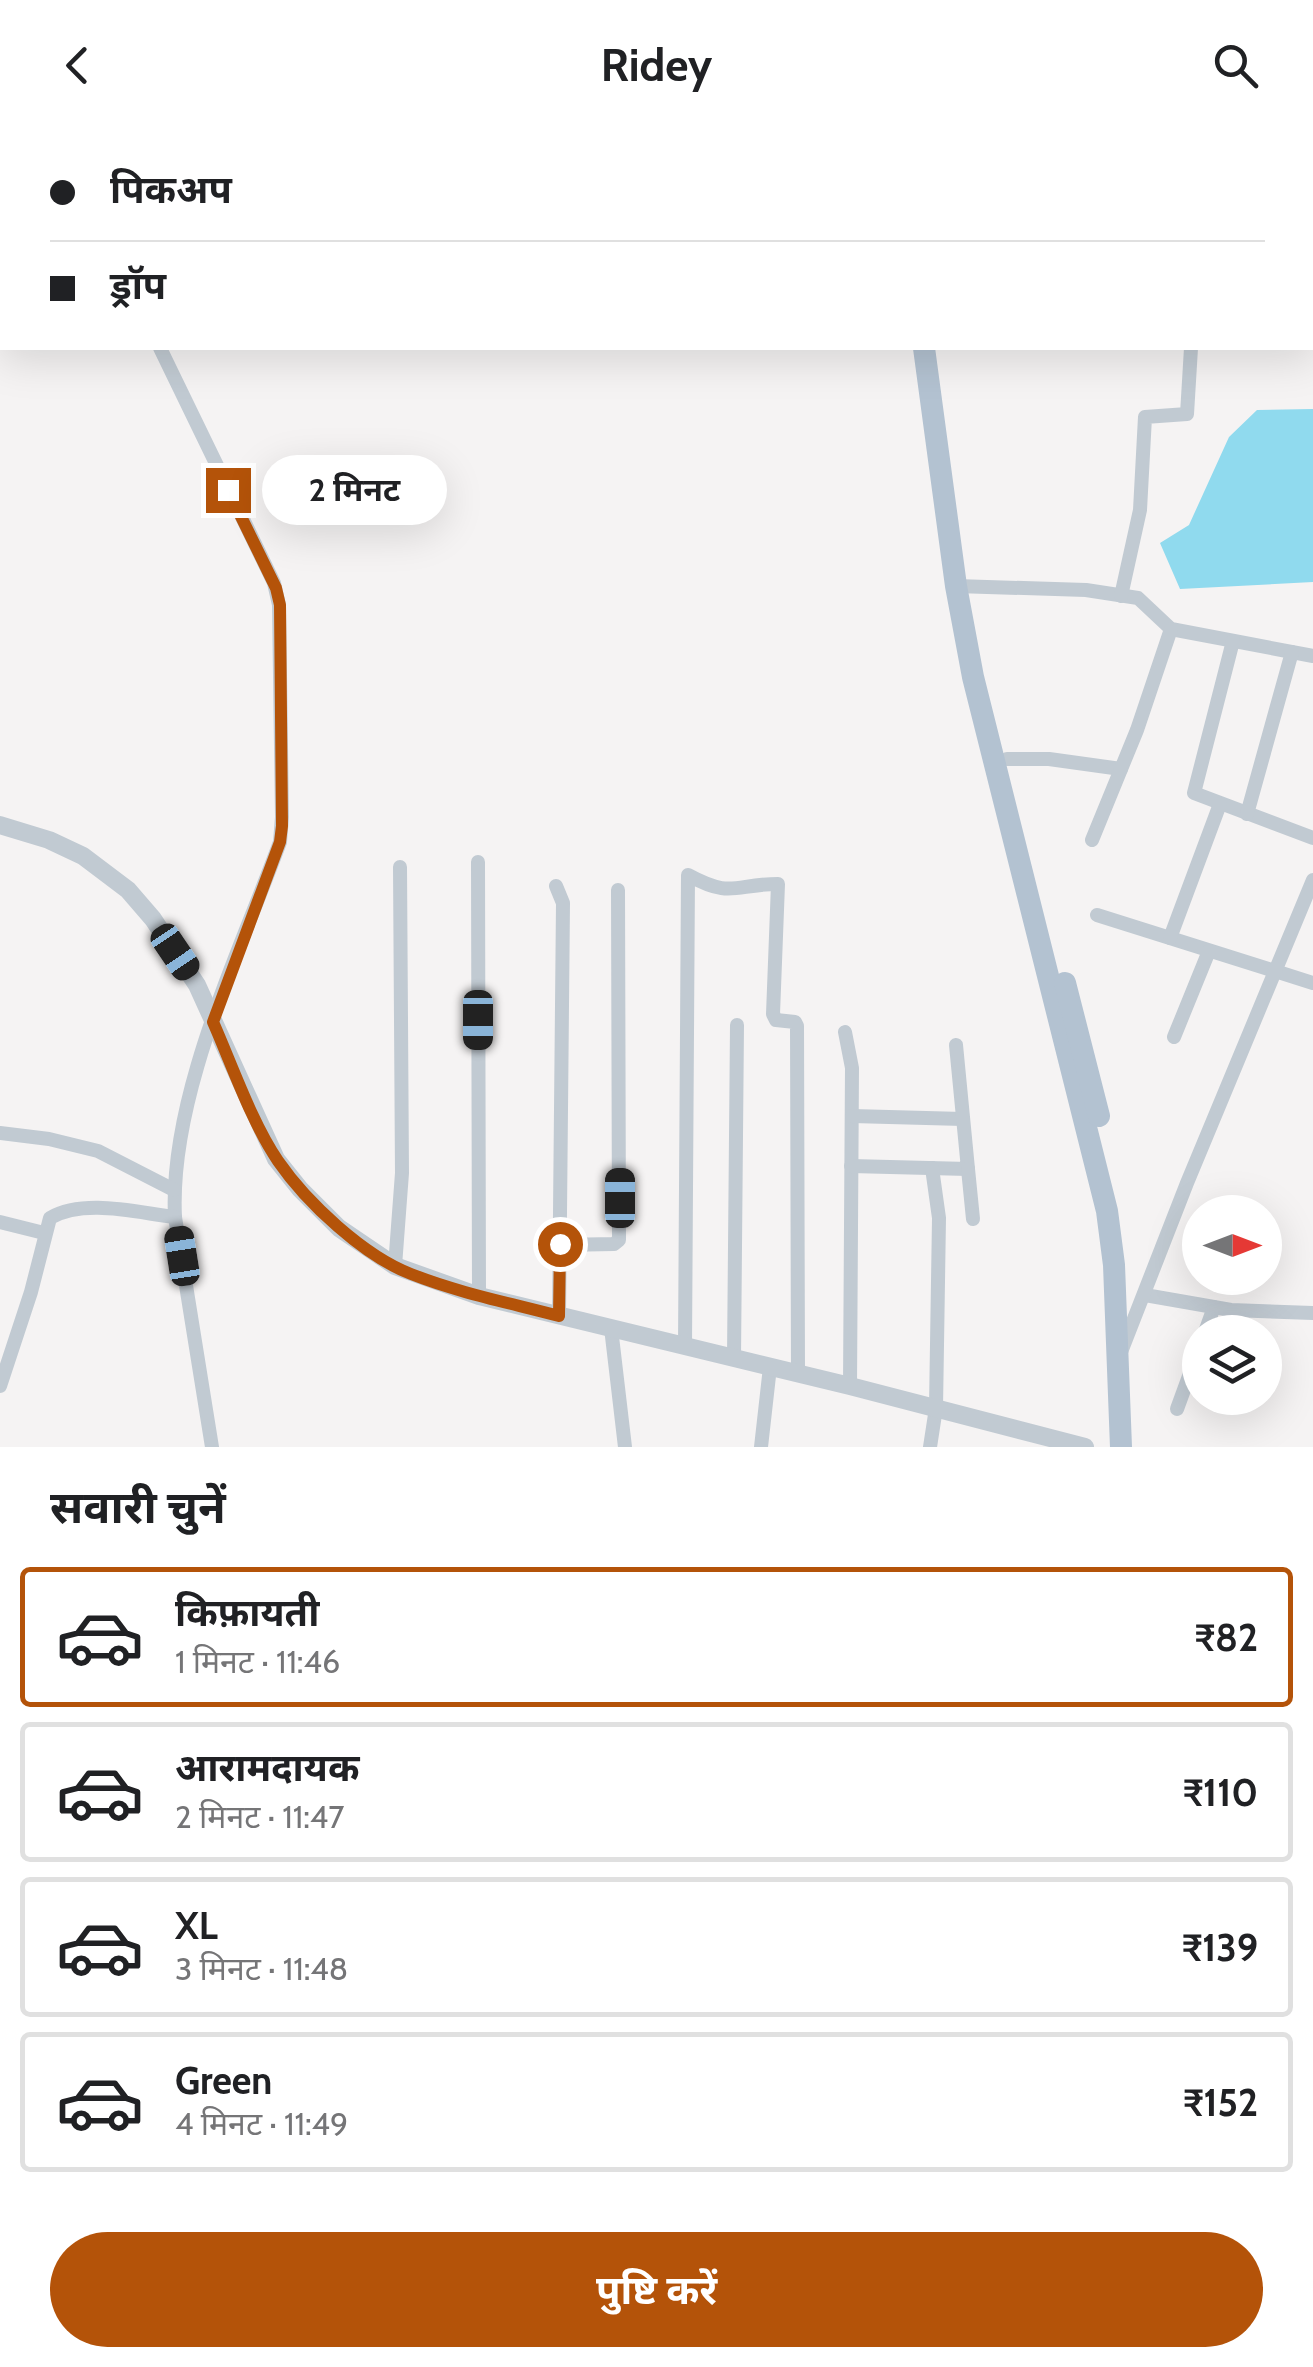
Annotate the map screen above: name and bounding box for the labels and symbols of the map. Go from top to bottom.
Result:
callout: 2 मिनट [263,455,448,525]
route end [206,468,251,513]
car [146,919,204,985]
car [463,990,493,1050]
car [605,1168,635,1228]
north arrow [1182,1195,1282,1295]
route start [538,1222,583,1267]
car [162,1224,202,1288]

